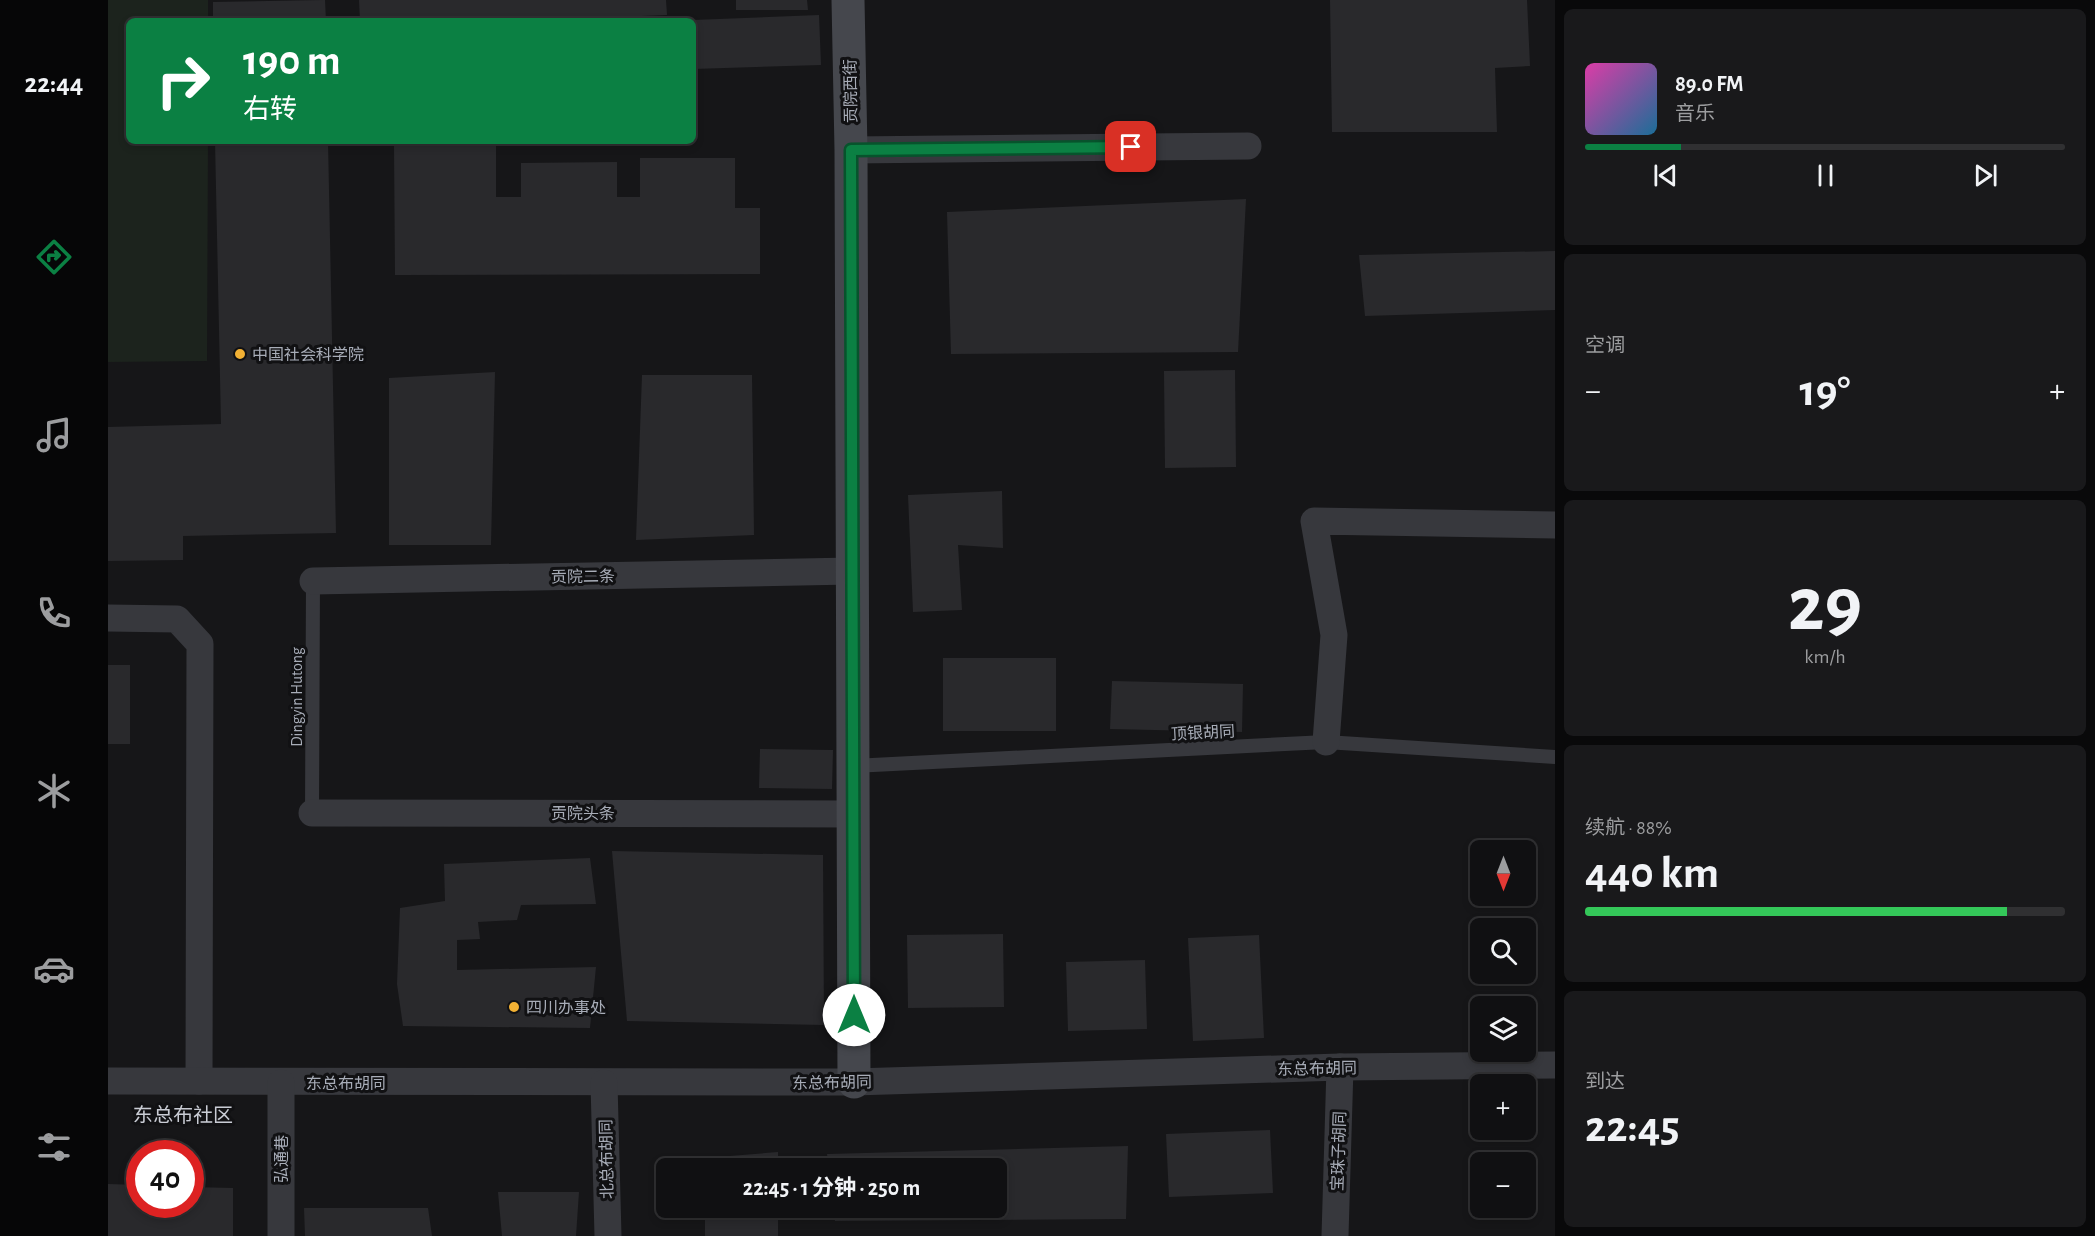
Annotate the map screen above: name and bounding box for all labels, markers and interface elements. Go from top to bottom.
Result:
text: 190 m [243,40,341,82]
icon: right [144,42,222,120]
street label: 贡院西街 [841,59,860,123]
text: 22:44 [25,70,83,97]
text: 89.0 FM [1675,73,1744,95]
text: 右转 [243,96,297,123]
text: 音乐 [1675,104,1715,124]
pin [1105,121,1156,172]
icon: arrive [1114,130,1147,163]
icon: previous [1649,159,1682,192]
icon: pause [1809,159,1842,192]
icon: next [1969,159,2002,192]
icon: directions [33,236,75,278]
text: 空调 [1585,336,1625,356]
place label: 中国社会科学院 [252,346,364,363]
marker: 中国社会科学院 [233,347,247,361]
text: 19° [1799,369,1851,414]
text: − [1585,375,1601,408]
text: + [2049,375,2065,408]
icon: music [33,414,75,456]
street label: 贡院二条 [551,567,615,586]
text: 29 [1788,567,1862,645]
icon: phone [33,592,75,634]
street label: Dingyin Hutong [289,647,306,747]
text: km/h [1804,647,1846,667]
street label: 顶银胡同 [1171,722,1235,743]
icon: climate [33,770,75,812]
street label: 贡院头条 [551,805,615,822]
text: 续航 · 88% [1585,818,1672,838]
north arrow [1470,840,1536,906]
map controls [1470,840,1536,1218]
text: 440 km [1585,851,1719,896]
button: search [1470,918,1536,984]
icon: car [33,948,75,990]
position arrow [822,983,886,1047]
button: layers [1470,996,1536,1062]
place label: 四川办事处 [526,999,606,1016]
marker: 四川办事处 [507,1000,521,1014]
street label: 东总布胡同 [1277,1059,1357,1078]
text: 到达 [1585,1072,1625,1092]
street label: 东总布胡同 [792,1073,872,1092]
button: + [1470,1074,1536,1140]
street label: 东总布胡同 [306,1075,386,1092]
district label: 东总布社区 [133,1104,233,1126]
text: 22:45 [1585,1105,1680,1150]
street label: 宝珠子胡同 [1329,1111,1348,1191]
street label: 北总布胡同 [597,1119,616,1199]
icon: filters [33,1126,75,1168]
street label: 弘通巷 [273,1135,290,1183]
speed limit sign: 40 [126,1140,204,1218]
button: − [1470,1152,1536,1218]
text: 22:45 · 1 分钟 · 250 m [743,1177,920,1199]

